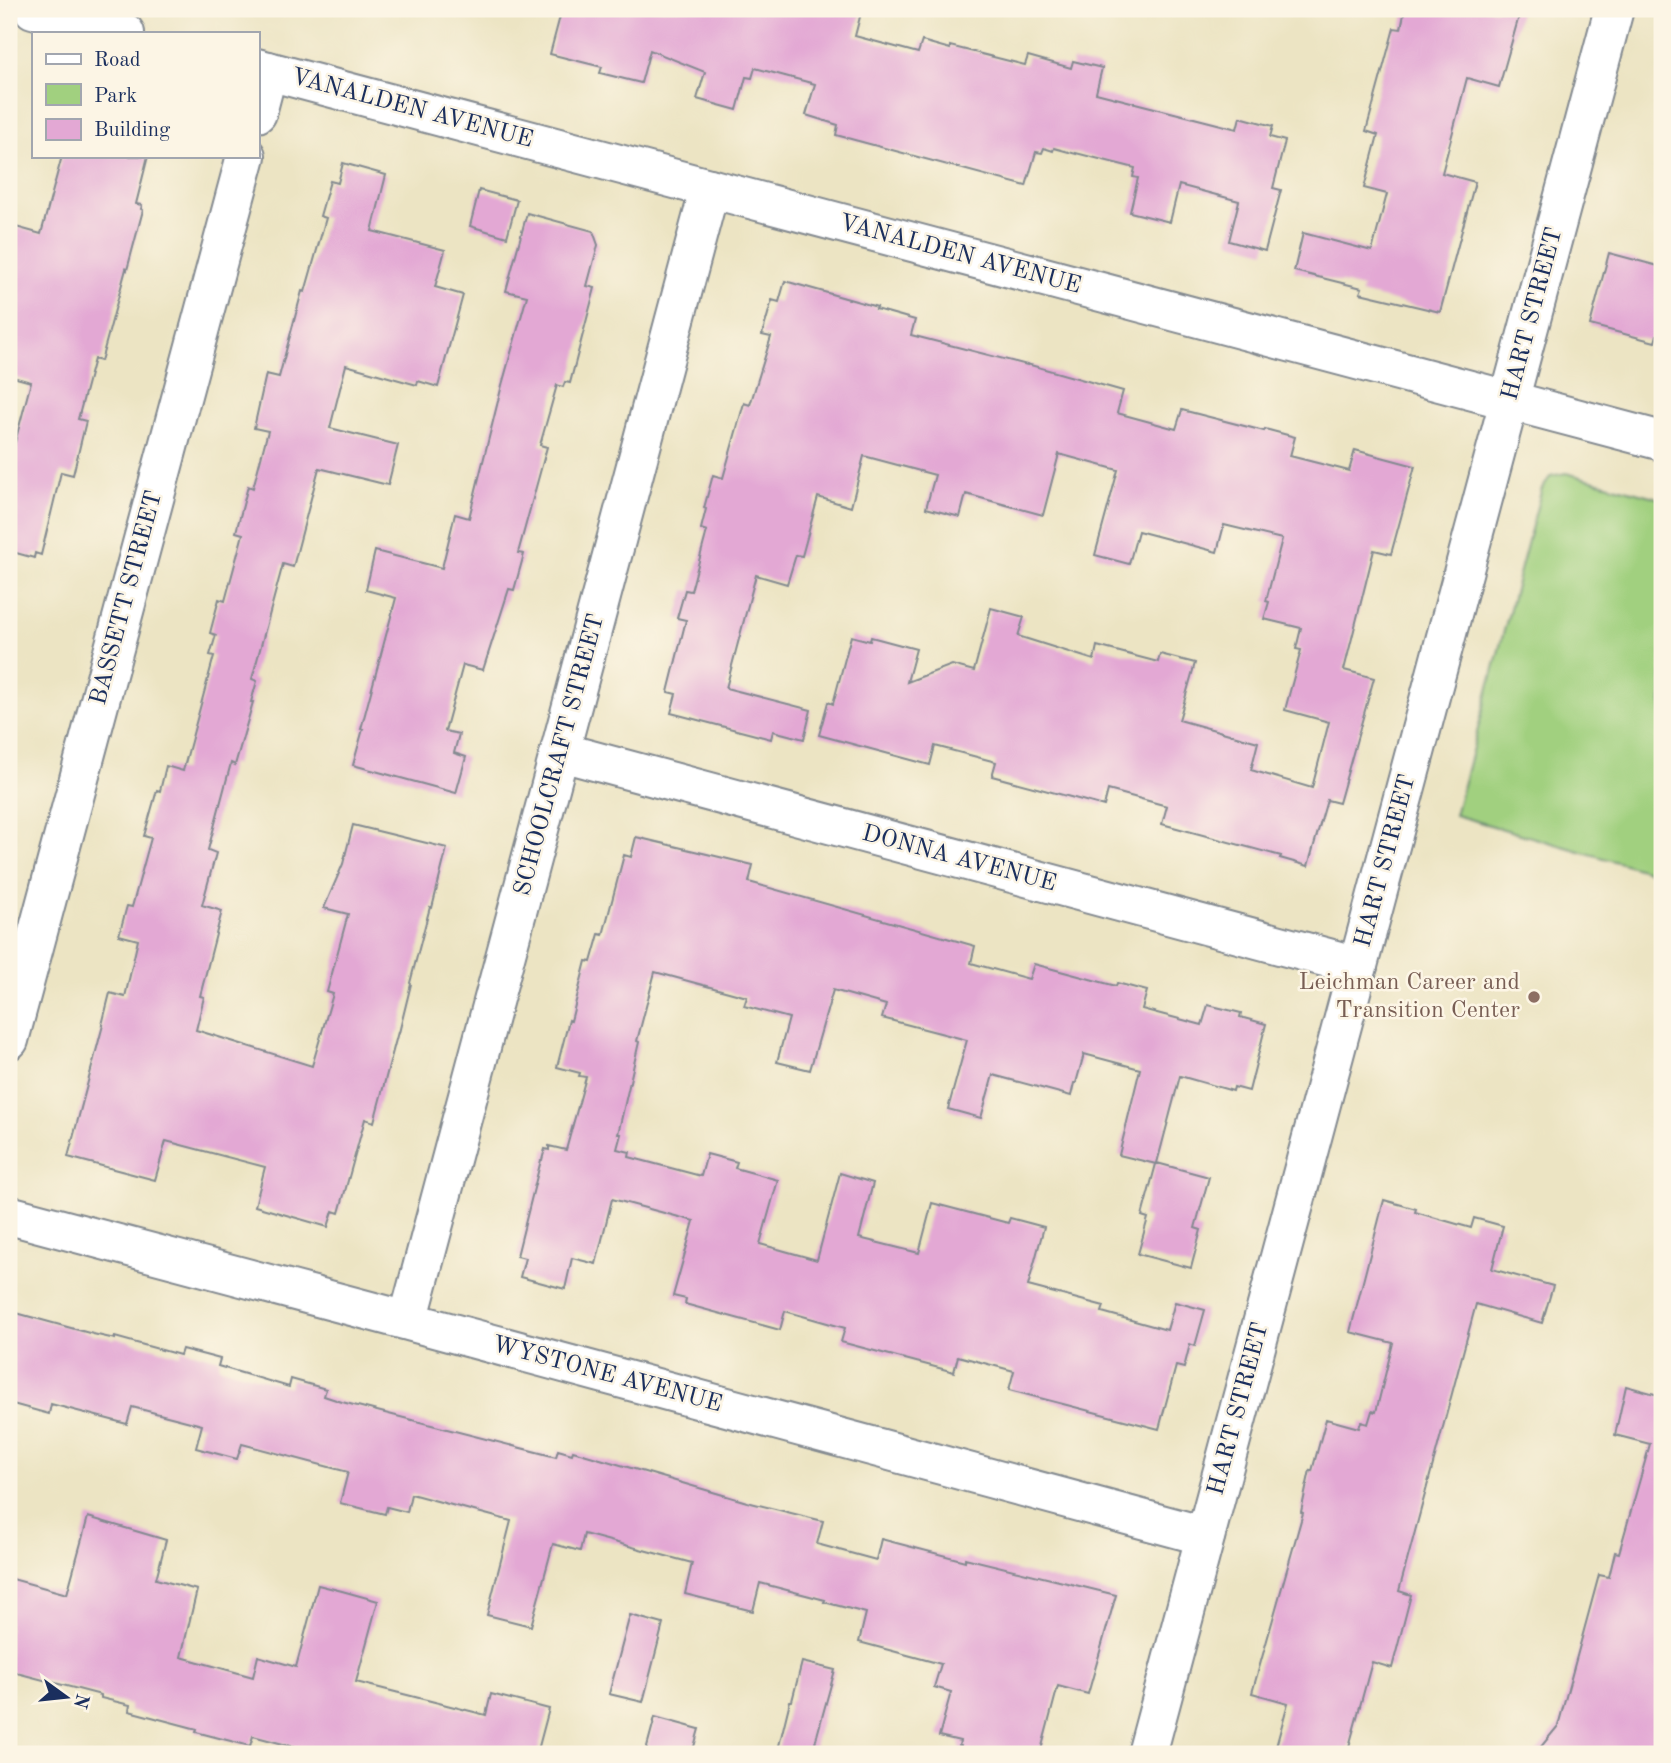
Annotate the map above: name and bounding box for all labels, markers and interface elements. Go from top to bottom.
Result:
legend [32,32,259,158]
text: Road [94,50,141,71]
street label: VANALDEN AVENUE [289,65,535,153]
text: Park [94,86,137,107]
text: Building [94,120,171,141]
street label: VANALDEN AVENUE [837,211,1083,299]
street label: HART STREET [1498,225,1568,403]
street label: BASSETT STREET [87,488,167,708]
street label: SCHOOLCRAFT STREET [511,612,609,898]
street label: HART STREET [1351,772,1421,950]
street label: DONNA AVENUE [859,822,1059,896]
place label: Leichman Career and Transition Center [1299,971,1520,1023]
marker: Leichman Career and Transition Center [1526,989,1542,1005]
street label: HART STREET [1204,1320,1274,1498]
street label: WYSTONE AVENUE [489,1333,725,1417]
north arrow [32,1662,102,1732]
text: N [69,1691,91,1711]

